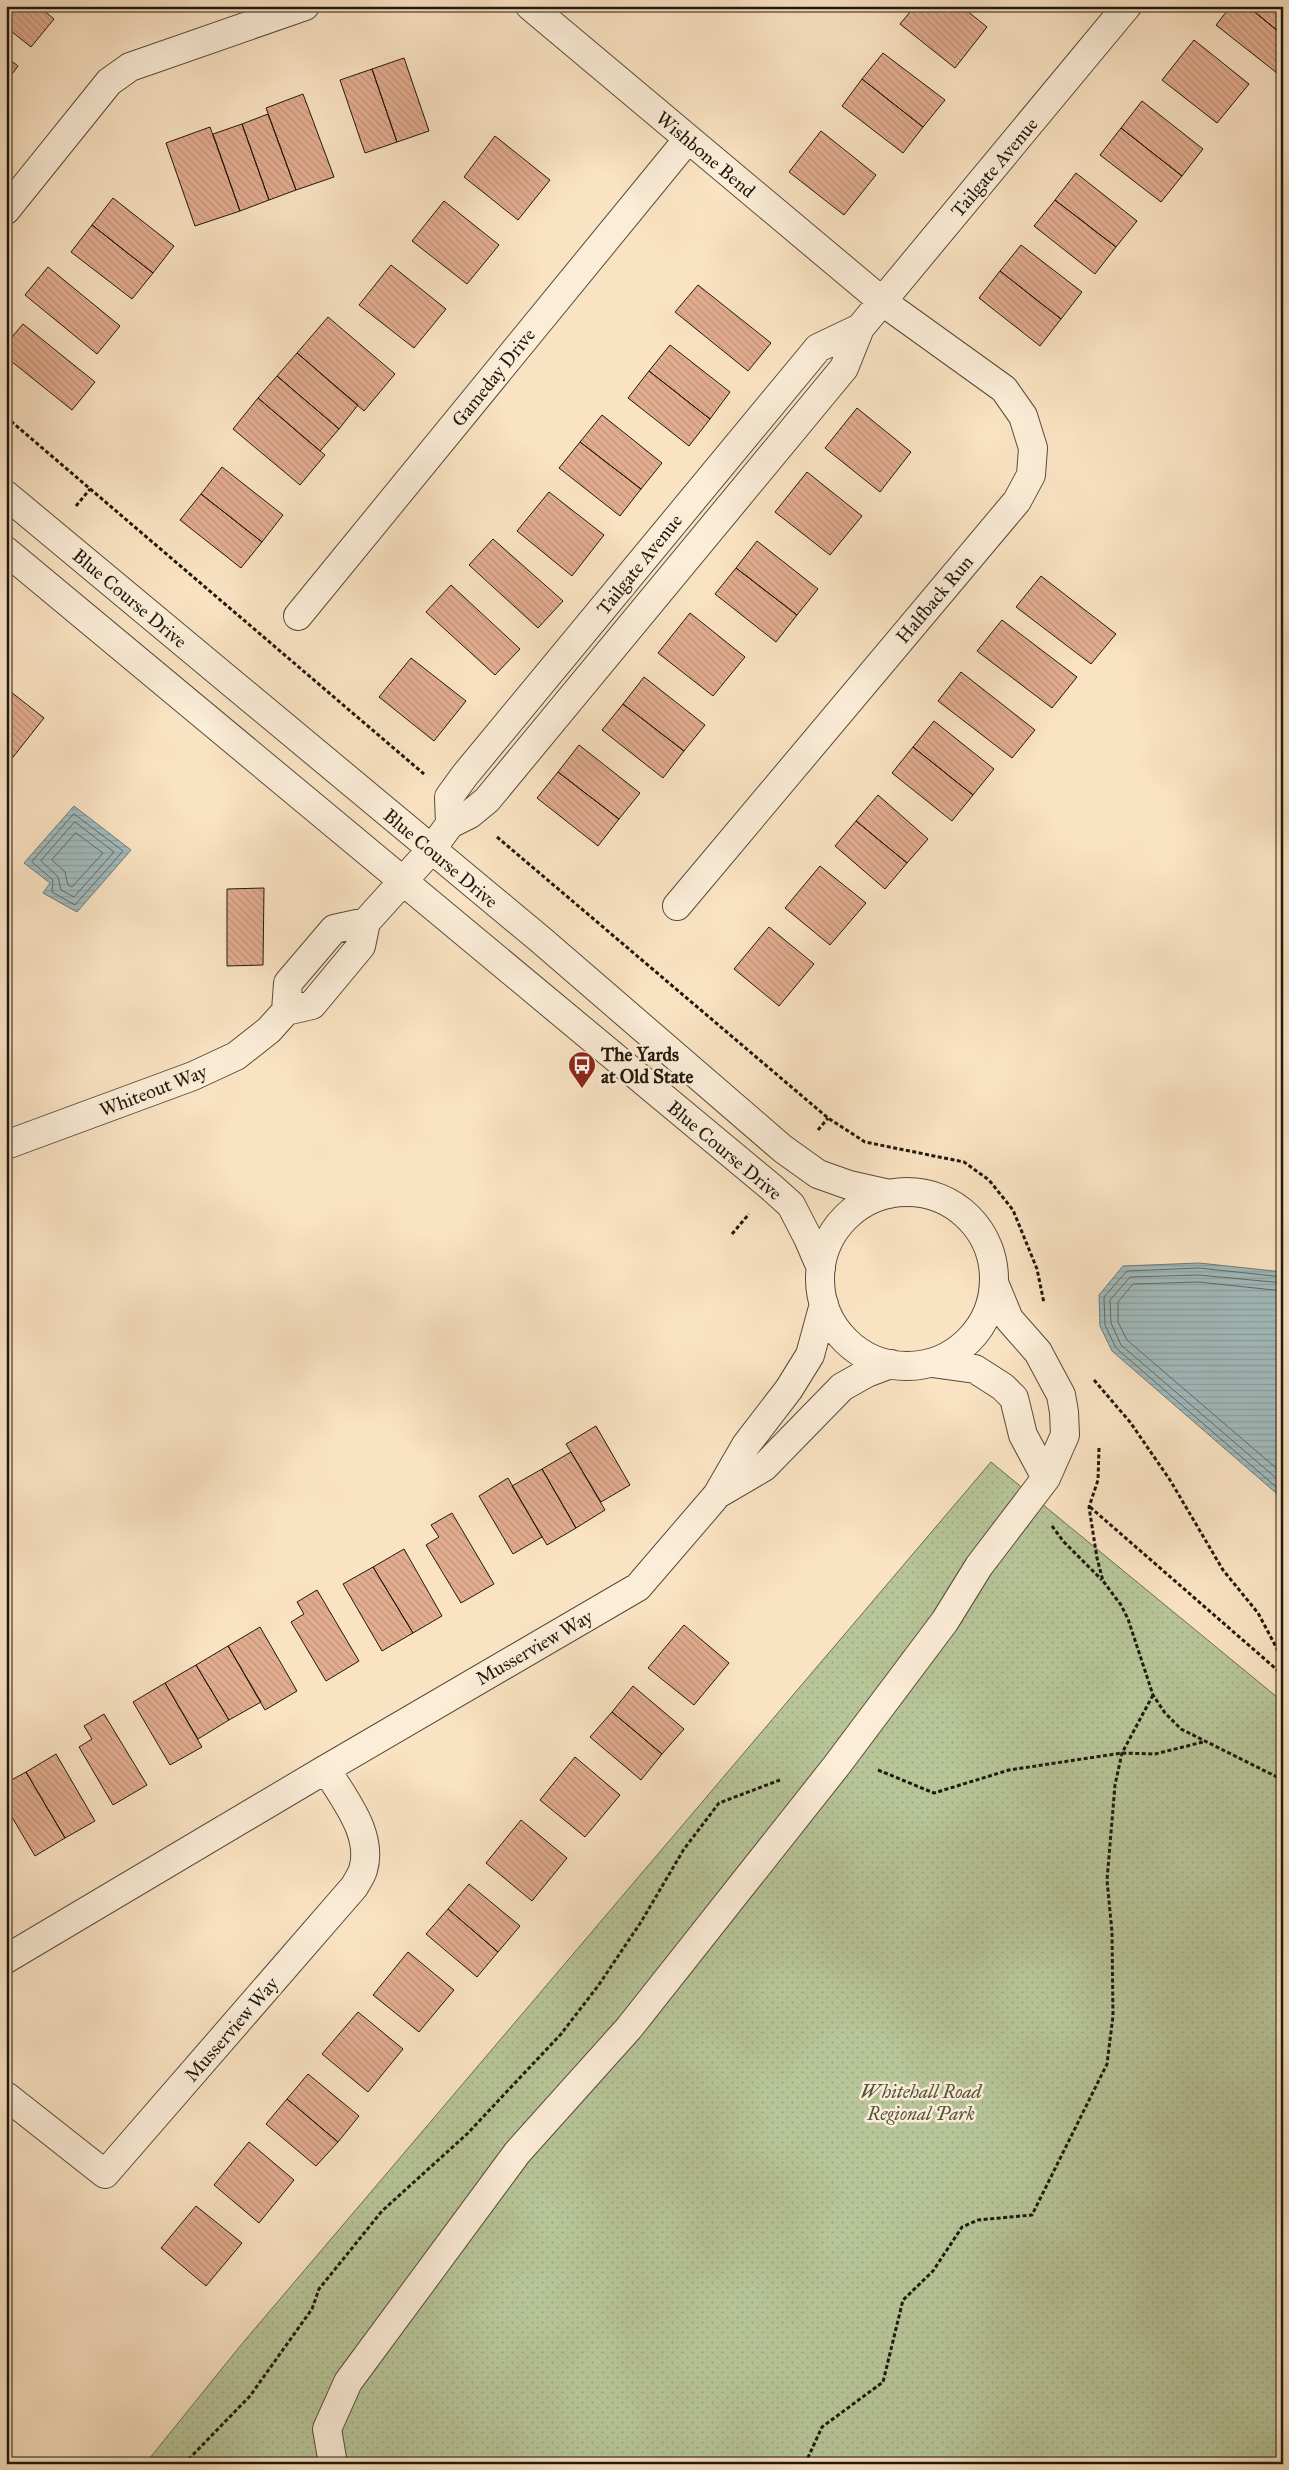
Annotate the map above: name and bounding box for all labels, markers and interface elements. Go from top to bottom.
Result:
street label: Wishbone Bend [651,106,760,203]
street label: Tailgate Avenue [946,113,1044,222]
street label: Gameday Drive [447,323,540,431]
street label: Tailgate Avenue [592,509,688,620]
street label: Blue Course Drive [68,544,192,653]
street label: Halfback Run [891,551,978,648]
street label: Blue Course Drive [379,804,503,913]
place label: The Yards at Old State [600,1043,693,1088]
bus stop icon: The Yards at Old State [567,1050,597,1089]
street label: Whiteout Way [96,1059,211,1121]
street label: Blue Course Drive [663,1096,787,1205]
street label: Musserview Way [472,1604,598,1690]
street label: Musserview Way [180,1971,284,2086]
park label: Whitehall Road Regional Park [861,2080,983,2125]

